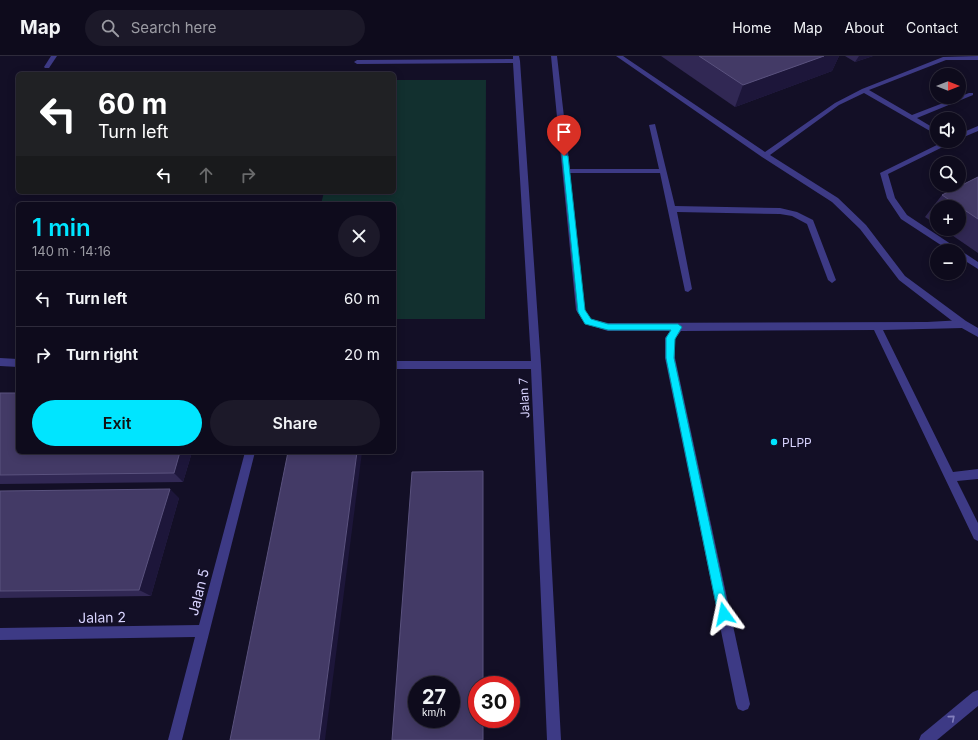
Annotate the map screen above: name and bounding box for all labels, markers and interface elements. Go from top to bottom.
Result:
search box [85,10,365,46]
text: Map [20,16,61,39]
icon: search [99,17,121,39]
text: Search here [131,18,216,37]
text: Home [732,19,771,36]
text: Map [793,19,823,36]
text: About [845,19,884,36]
text: Contact [906,19,958,36]
north arrow [930,68,966,104]
map controls [930,68,966,280]
text: 60 m [98,87,167,121]
icon: left [32,88,84,140]
button: sound [930,112,966,148]
pin [547,115,581,156]
text: Turn left [98,121,168,142]
icon: arrive [553,121,575,143]
button: search [930,156,966,192]
icon: left [153,164,175,186]
icon: ahead [195,164,217,186]
icon: right [237,164,259,186]
button: + [930,200,966,236]
text: 1 min [32,213,91,242]
button: close [338,215,380,257]
text: 140 m · 14:16 [32,243,111,259]
button: − [930,244,966,280]
icon: left [32,288,54,310]
text: Turn left [66,289,127,308]
text: 60 m [344,289,380,308]
icon: right [32,344,54,366]
text: Turn right [66,345,138,364]
text: 20 m [344,345,380,364]
street label: Jalan 7 [515,377,533,419]
button: Exit [32,400,202,446]
button: Share [210,400,380,446]
place label: PLPP [782,435,812,450]
marker: PLPP [769,437,779,447]
street label: Jalan 5 [184,567,212,617]
position arrow [703,593,745,635]
street label: Jalan 2 [78,608,126,626]
speed limit sign: 30 [468,676,520,728]
text: 27 [422,685,446,709]
text: km/h [422,706,446,718]
one-way arrow [948,716,955,723]

